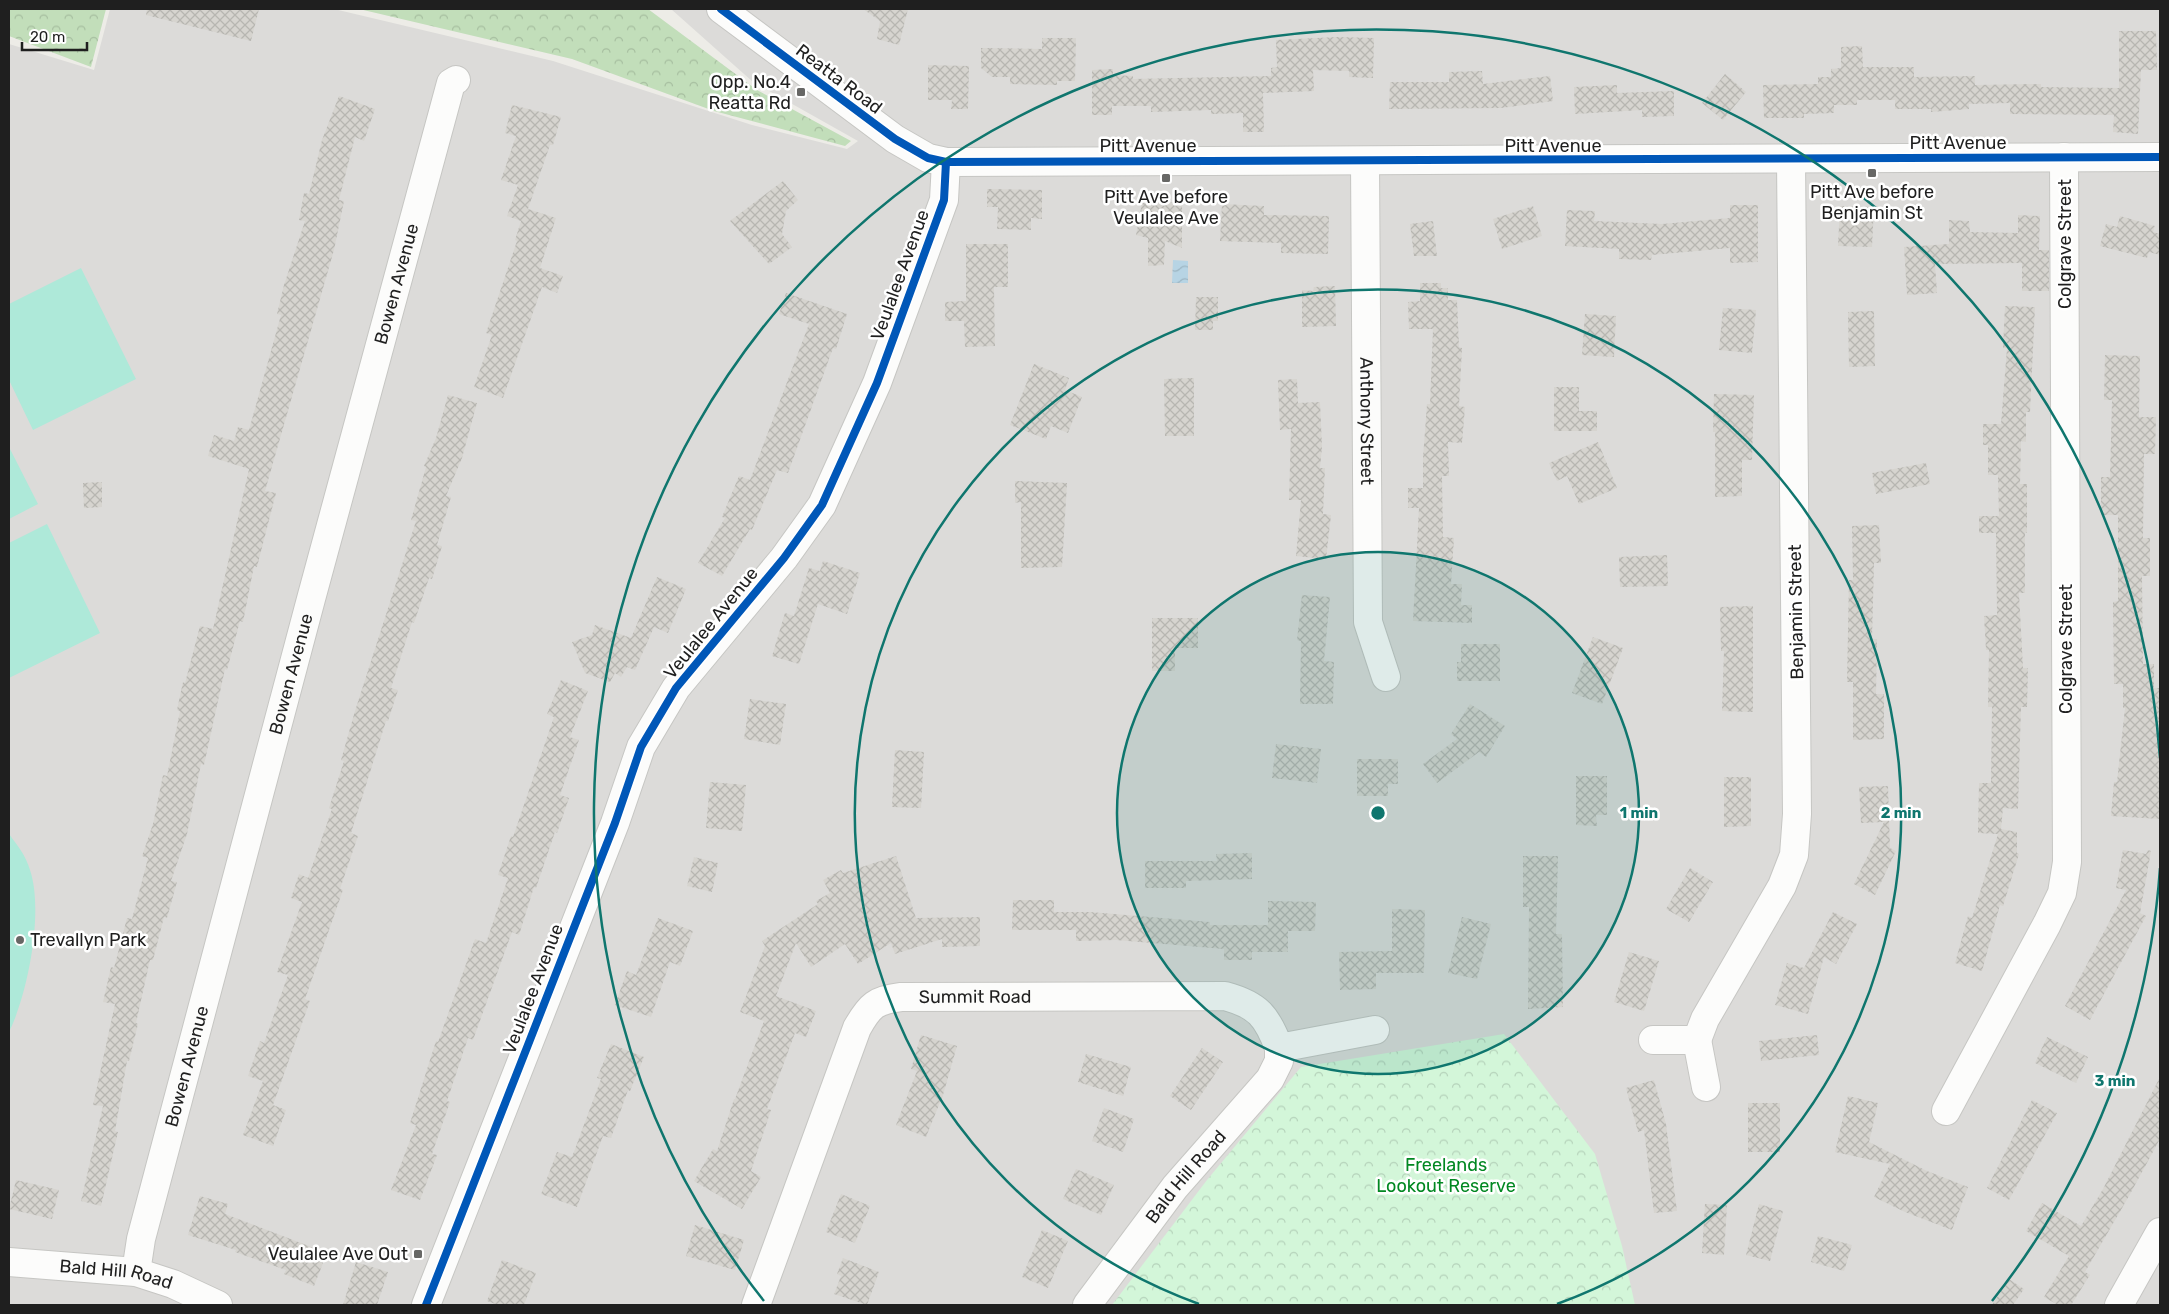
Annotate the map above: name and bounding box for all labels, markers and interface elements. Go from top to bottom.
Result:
scale bar [22,20,88,52]
text: 20 m [30,28,65,46]
street label: Reatta Road [791,39,887,119]
place label: Opp. No.4 Reatta Rd [709,71,791,114]
marker: Opp. No.4 Reatta Rd [795,86,807,98]
street label: Pitt Avenue [1910,132,2006,154]
street label: Pitt Avenue [1100,135,1196,157]
street label: Pitt Avenue [1505,135,1601,157]
marker: Pitt Ave before Benjamin St [1866,167,1878,179]
marker: Pitt Ave before Veulalee Ave [1160,172,1172,184]
street label: Colgrave Street [2054,179,2076,309]
place label: Pitt Ave before Benjamin St [1810,181,1934,224]
place label: Pitt Ave before Veulalee Ave [1104,186,1228,229]
street label: Veulalee Avenue [866,207,934,343]
street label: Bowen Avenue [370,221,423,347]
street label: Anthony Street [1355,357,1378,485]
street label: Benjamin Street [1784,544,1808,680]
street label: Veulalee Avenue [659,563,763,683]
street label: Colgrave Street [2055,584,2077,714]
street label: Bowen Avenue [264,611,318,737]
centre of rings [1369,804,1387,822]
text: 1 min [1620,804,1658,822]
text: 2 min [1881,804,1921,822]
street label: Veulalee Avenue [498,921,568,1057]
place label: Trevallyn Park [30,929,147,951]
marker: Trevallyn Park [14,934,26,946]
street label: Summit Road [919,986,1031,1008]
street label: Bowen Avenue [160,1003,213,1129]
text: 3 min [2095,1072,2135,1090]
street label: Bald Hill Road [1141,1126,1231,1228]
park label: Freelands Lookout Reserve [1376,1154,1516,1197]
place label: Veulalee Ave Out [268,1243,408,1265]
marker: Veulalee Ave Out [412,1248,424,1260]
street label: Bald Hill Road [59,1255,175,1294]

